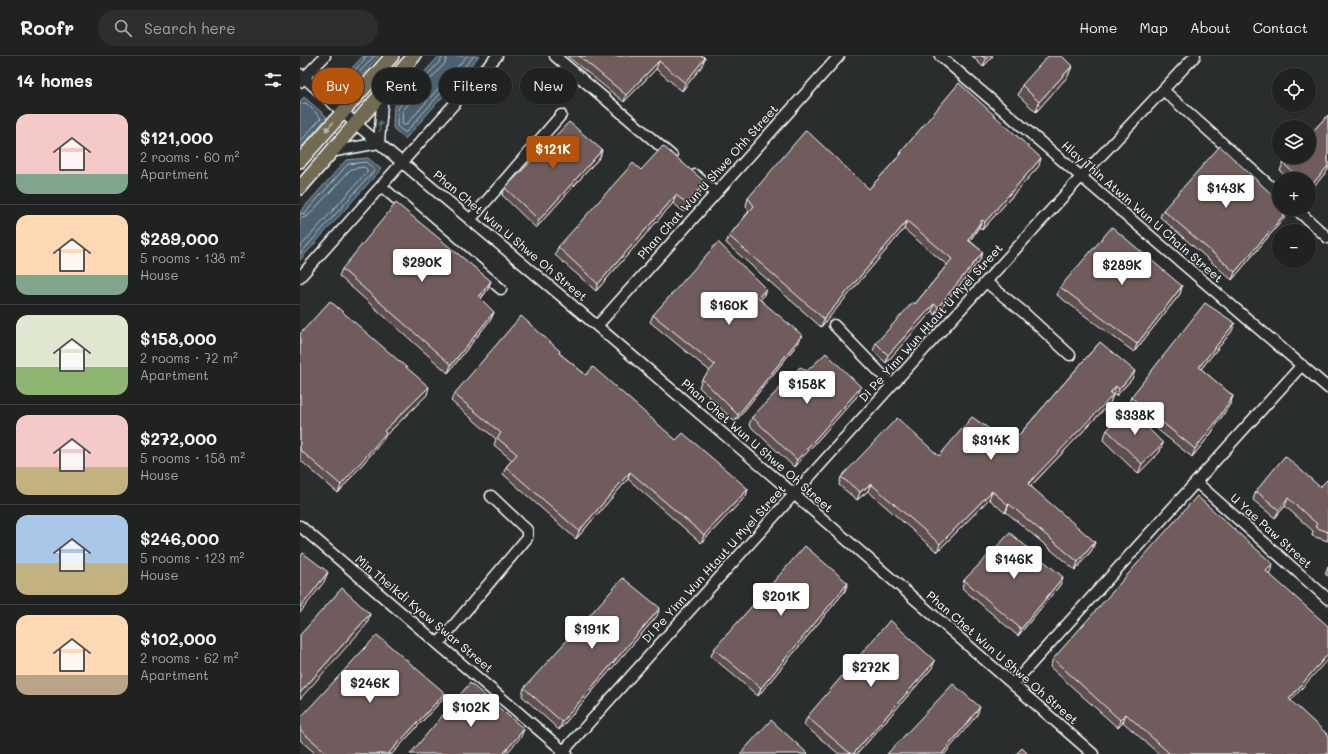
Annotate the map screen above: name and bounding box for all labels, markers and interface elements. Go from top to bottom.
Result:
search box [98,10,378,46]
text: Roofr [20,15,74,40]
icon: search [112,17,134,39]
text: Search here [144,18,236,38]
text: Home [1079,18,1117,37]
text: Map [1139,18,1168,37]
text: About [1190,18,1231,37]
text: Contact [1253,18,1308,37]
chip: Buy [312,68,364,104]
chip: Rent [372,68,431,104]
chip: Filters [439,68,512,104]
chip: New [520,68,577,104]
map controls [1272,68,1316,268]
button: locate [1272,68,1316,112]
text: 14 homes [16,69,93,91]
icon: filters [262,69,284,91]
street label: Phan Chat Wun U Shwe Ohh Street [634,101,781,262]
one-way arrow [377,120,384,132]
button: layers [1272,120,1316,164]
one-way arrow [324,122,333,132]
text: $121,000 [140,126,213,148]
icon: home [48,130,96,178]
pin: $121K [525,136,581,170]
street label: Hlay Thin Atwin Wun U Chain Street [1059,137,1227,286]
text: $121K [535,140,571,157]
text: 2 rooms · 60 m² [140,148,239,165]
text: Apartment [140,165,209,182]
street label: Phan Chet Wun U Shwe Oh Street [431,166,591,304]
button: + [1272,172,1316,216]
pin: $143K [1198,175,1254,209]
text: $143K [1207,179,1245,196]
button: − [1272,224,1316,268]
text: $289,000 [140,227,219,249]
icon: home [48,231,96,279]
street label: Di Pe Yinn Wun Htaut U Myel Street [855,240,1006,405]
text: 5 rooms · 138 m² [140,249,245,266]
pin: $290K [394,249,450,283]
pin: $289K [1094,252,1150,286]
text: $290K [402,253,442,270]
text: $289K [1102,256,1142,273]
text: House [140,266,178,283]
pin: $160K [701,292,757,326]
text: $160K [710,296,748,313]
text: $158,000 [140,327,217,349]
icon: home [48,331,96,379]
text: 2 rooms · 72 m² [140,349,238,366]
text: Apartment [140,366,209,383]
pin: $158K [779,371,835,405]
street label: Phan Chet Wun U Shwe Oh Street [679,375,837,516]
text: $158K [788,375,826,392]
pin: $338K [1107,402,1163,436]
text: $338K [1115,406,1155,423]
text: $272,000 [140,427,217,449]
pin: $314K [963,427,1019,461]
icon: home [48,431,96,479]
text: $314K [972,431,1010,448]
text: 5 rooms · 158 m² [140,449,245,466]
text: House [140,466,178,483]
street label: Di Pe Yinn Wun Htaut U Myel Street [638,481,789,646]
street label: U Yae Paw Street [1227,489,1316,571]
text: $246,000 [140,527,219,549]
icon: home [48,531,96,579]
pin: $146K [986,546,1042,580]
text: 5 rooms · 123 m² [140,549,244,566]
text: $146K [995,550,1033,567]
street label: Min Theikdi Kyaw Swar Street [352,551,497,676]
text: House [140,566,178,583]
pin: $201K [753,583,809,617]
text: $201K [762,587,800,604]
street label: Phan Chet Wun U Shwe Oh Street [924,587,1082,728]
pin: $191K [564,616,620,650]
text: $191K [574,620,610,637]
text: $102,000 [140,627,216,649]
icon: home [48,631,96,679]
text: 2 rooms · 62 m² [140,649,239,666]
pin: $272K [843,654,899,688]
text: $272K [852,658,890,675]
text: Apartment [140,666,209,683]
pin: $246K [342,670,398,704]
text: $246K [350,674,390,691]
pin: $102K [443,694,499,728]
text: $102K [452,698,490,715]

